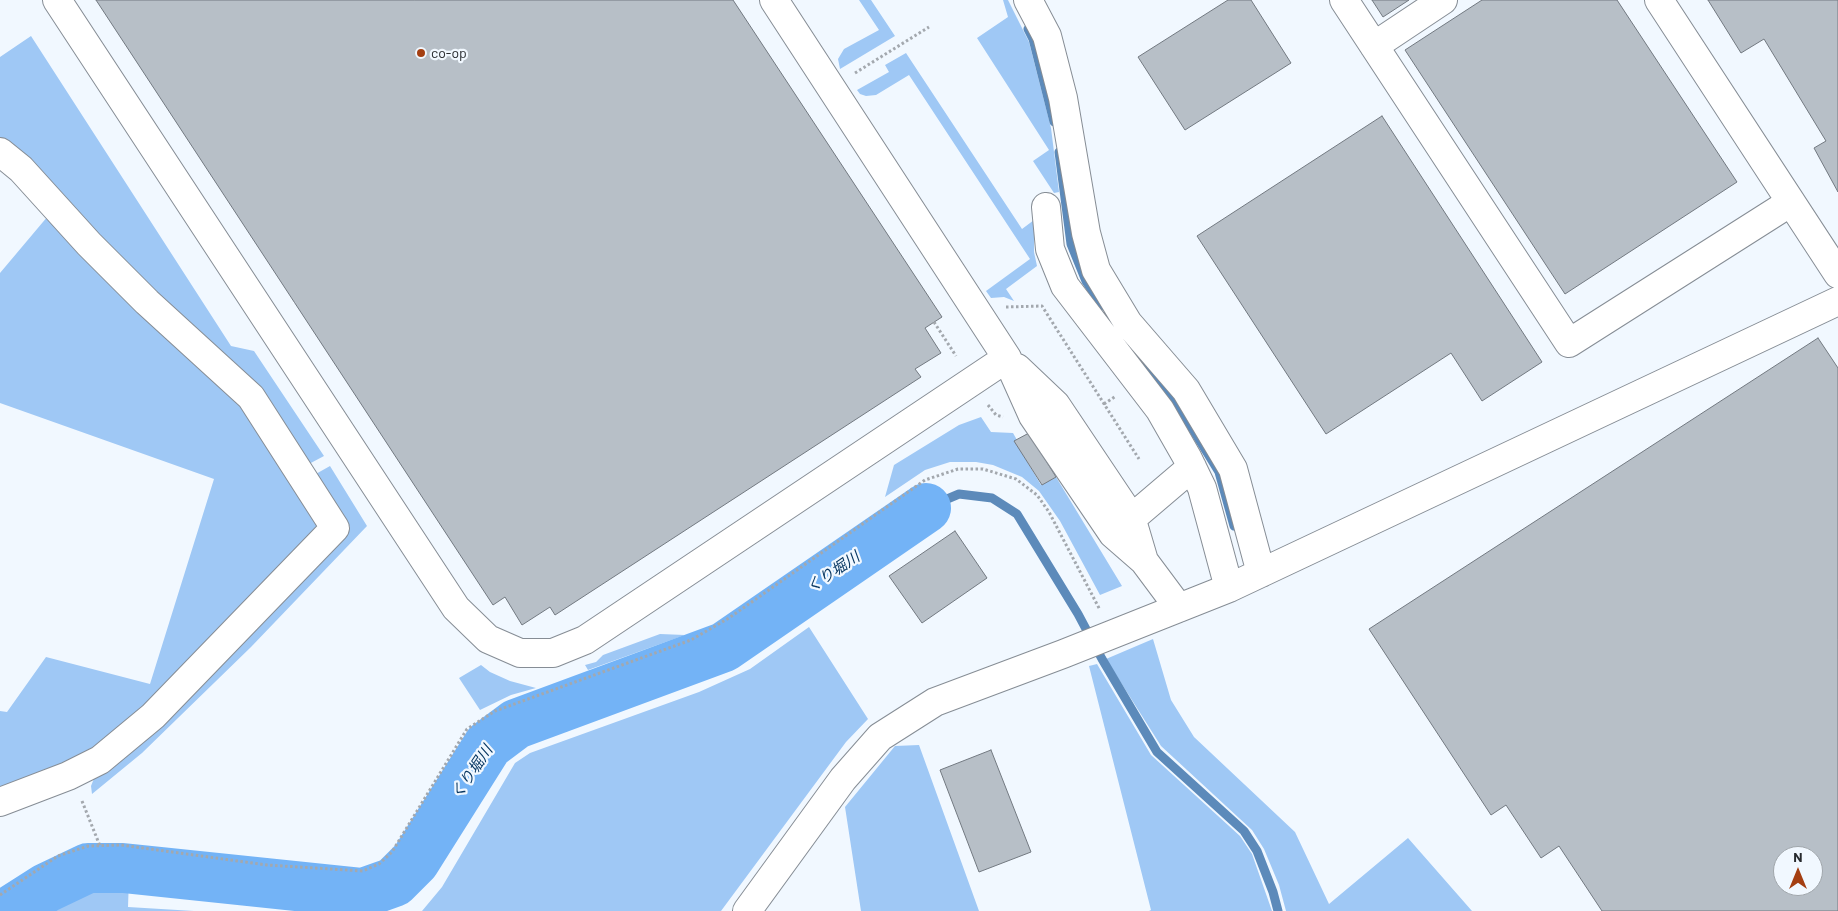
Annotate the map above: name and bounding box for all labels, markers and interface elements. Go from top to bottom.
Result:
place label: co-op [431,45,467,61]
marker: co-op [415,47,427,59]
water label: くり堀川 [803,548,863,596]
water label: くり堀川 [448,742,496,802]
north arrow [1773,846,1823,896]
text: N [1793,848,1803,865]

